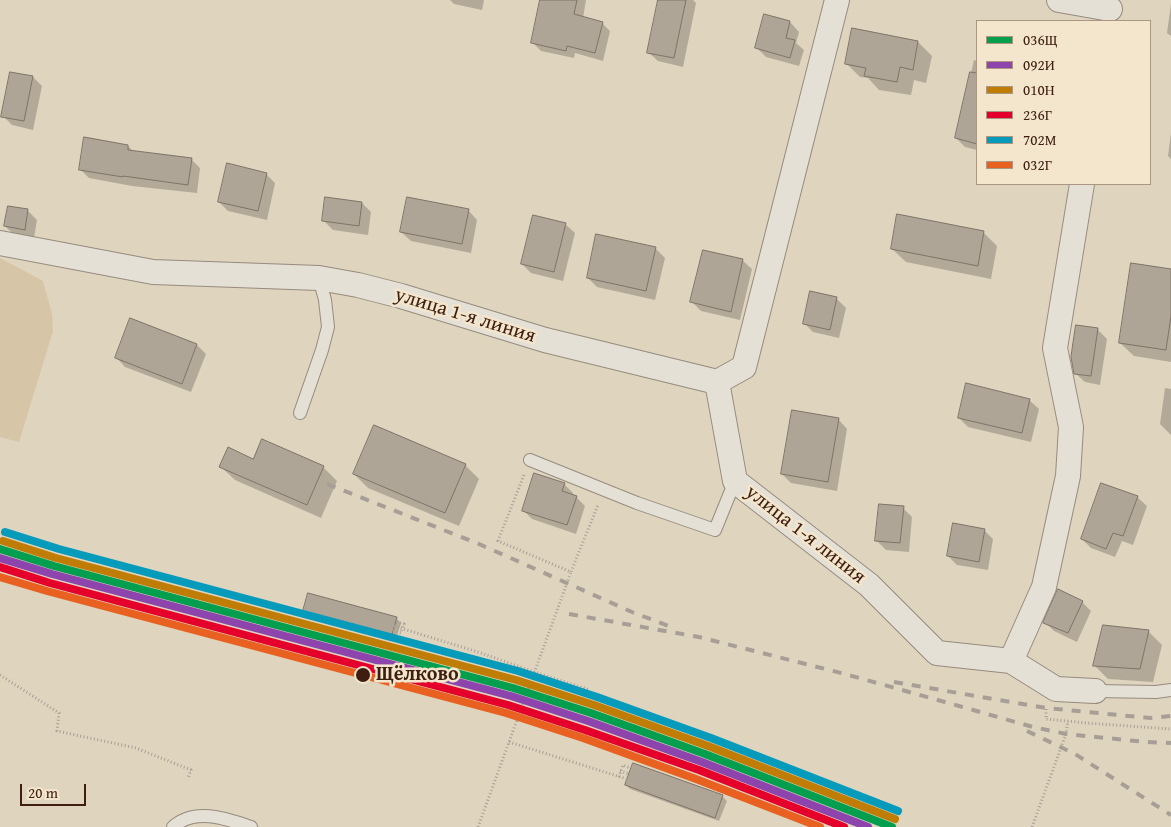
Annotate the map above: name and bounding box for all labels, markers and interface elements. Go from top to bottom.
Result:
legend [976,20,1151,185]
text: 036Щ [1023,29,1057,50]
text: 092И [1023,54,1055,75]
text: 010Н [1023,79,1055,100]
text: 236Г [1023,104,1052,125]
text: 702М [1023,129,1056,150]
text: 032Г [1023,154,1052,175]
street label: улица 1-я линия [392,283,538,349]
street label: улица 1-я линия [740,481,870,589]
place label: Щёлково [376,663,459,687]
marker: Щёлково [354,666,372,684]
scale bar [22,774,89,806]
text: 20 m [28,782,58,803]

